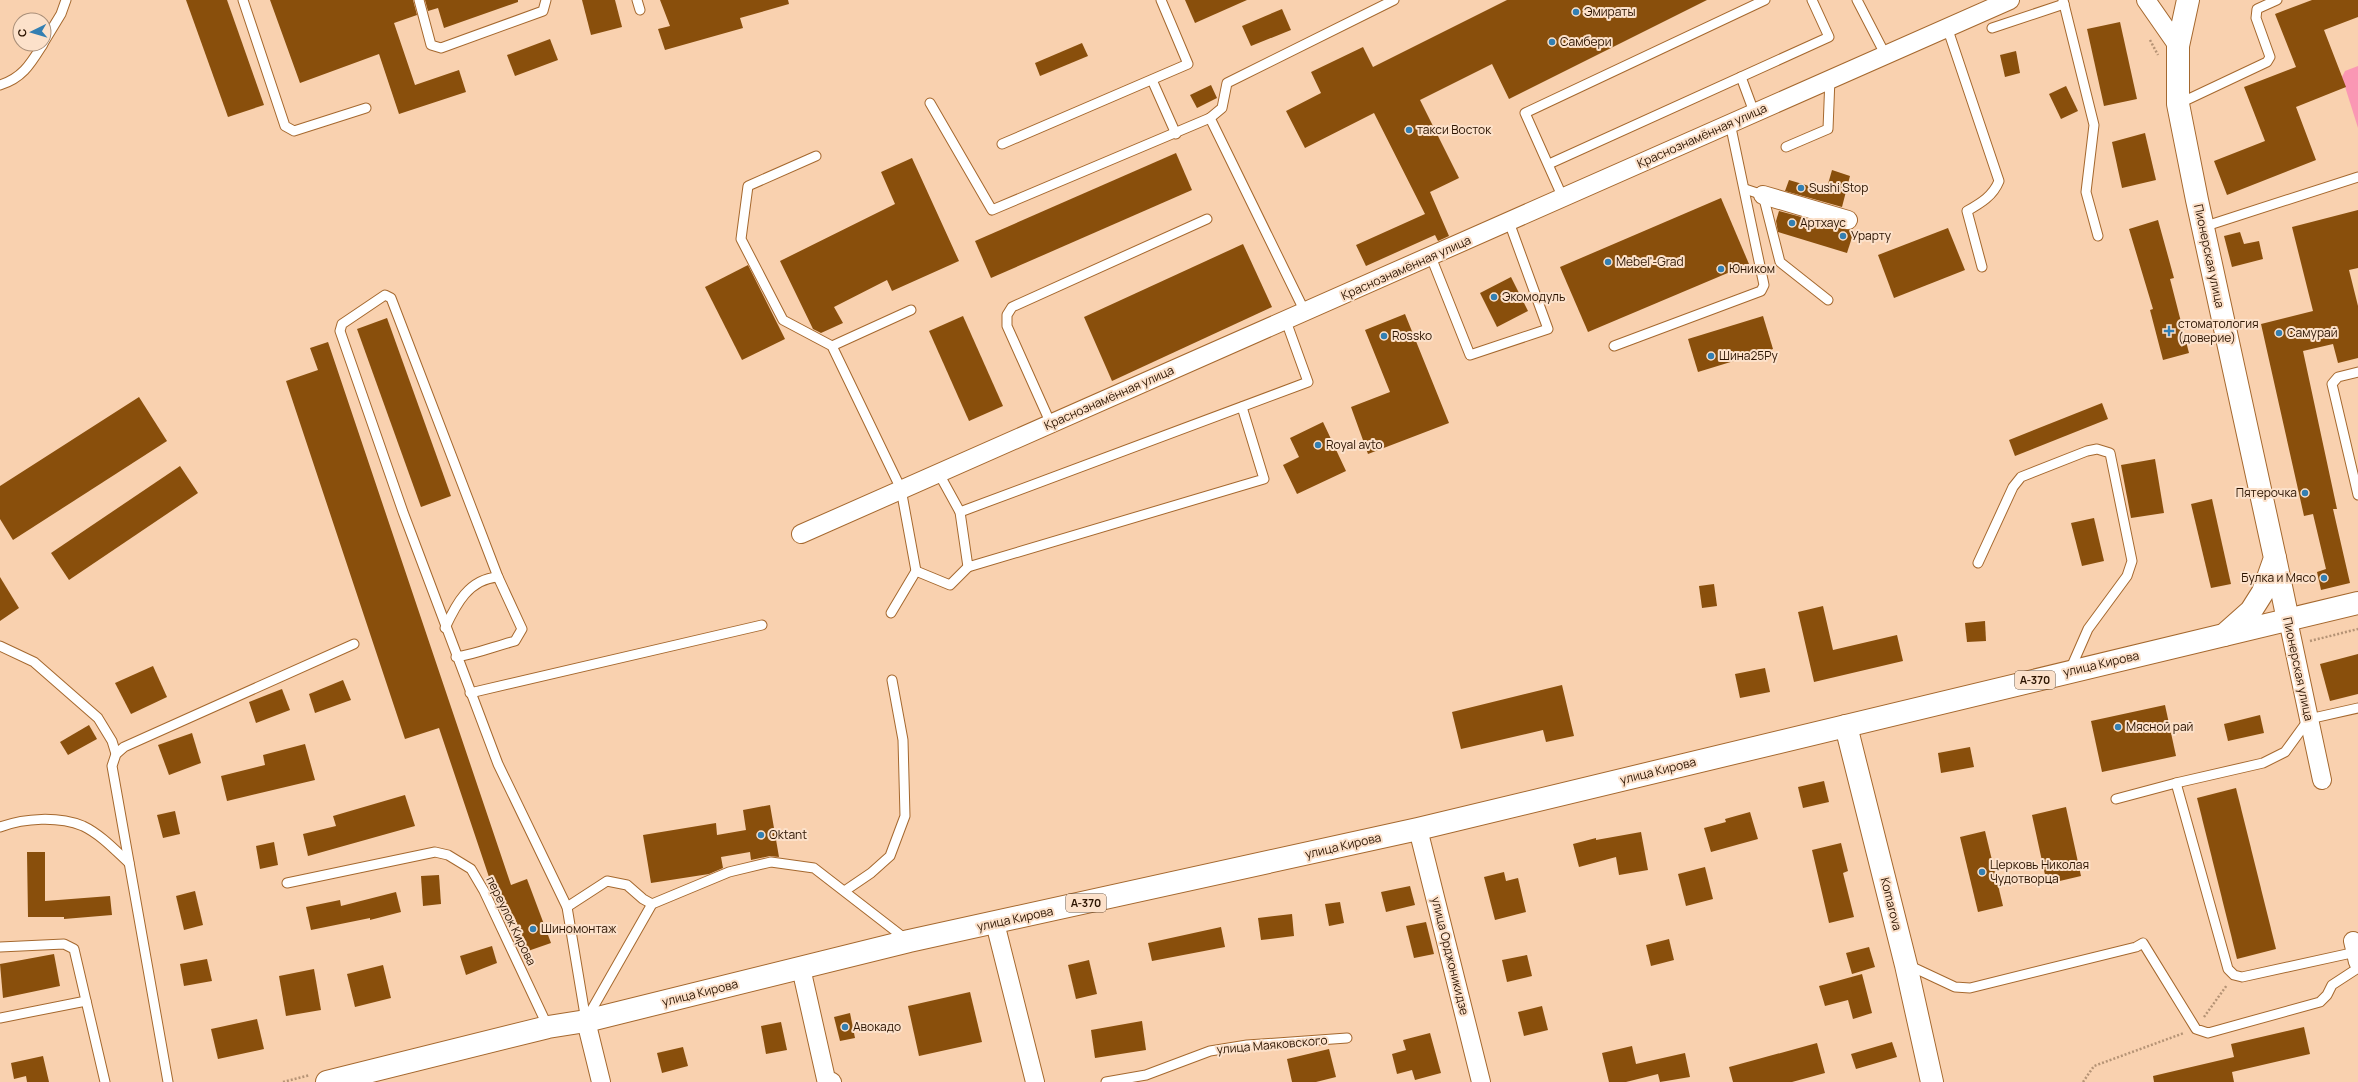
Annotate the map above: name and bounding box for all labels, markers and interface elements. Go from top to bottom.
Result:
place label: Эмираты [1584,3,1635,20]
marker: Эмираты [1571,7,1581,17]
north arrow [12,12,52,52]
text: С [14,28,29,38]
place label: Самбери [1560,33,1612,50]
marker: Самбери [1547,37,1557,47]
street label: Краснознамённая улица [1634,99,1769,172]
place label: такси Восток [1417,121,1492,138]
marker: такси Восток [1404,125,1414,135]
place label: Sushi Stop [1809,179,1868,196]
marker: Sushi Stop [1796,183,1806,193]
street label: Пионерская улица [2190,202,2229,309]
place label: Артхаус [1800,214,1846,231]
marker: Артхаус [1787,218,1797,228]
place label: Урарту [1851,227,1892,244]
street label: Краснознамённая улица [1338,231,1473,304]
marker: Урарту [1838,231,1848,241]
place label: Mebel'-Grad [1616,253,1684,270]
marker: Mebel'-Grad [1603,257,1613,267]
place label: Юником [1729,260,1775,277]
marker: Юником [1716,264,1726,274]
place label: Экомодуль [1502,288,1565,305]
marker: Экомодуль [1489,292,1499,302]
place label: стоматология (доверие) [2178,315,2259,346]
place label: Самурай [2287,324,2337,341]
marker: стоматология (доверие) [2163,325,2175,337]
place label: Rossko [1392,327,1432,344]
marker: Самурай [2274,328,2284,338]
marker: Rossko [1379,331,1389,341]
place label: Шина25Ру [1719,347,1778,364]
marker: Шина25Ру [1706,351,1716,361]
street label: Краснознамённая улица [1041,361,1176,434]
place label: Royal avto [1326,436,1383,453]
marker: Royal avto [1313,440,1323,450]
place label: Пятерочка [2236,484,2297,501]
marker: Пятерочка [2300,488,2310,498]
place label: Булка и Мясо [2241,569,2316,586]
marker: Булка и Мясо [2319,573,2329,583]
street label: Пионерская улица [2279,615,2318,722]
street label: улица Кирова [2061,647,2141,681]
road number: А-370 [2015,671,2055,689]
place label: Мясной рай [2126,718,2193,735]
marker: Мясной рай [2113,722,2123,732]
street label: улица Кирова [1618,753,1698,788]
place label: Oktant [769,826,807,843]
street label: улица Кирова [1303,829,1383,863]
marker: Oktant [756,830,766,840]
place label: Церковь Николая Чудотворца [1990,856,2089,887]
marker: Церковь Николая Чудотворца [1977,867,1987,877]
street label: переулок Кирова [482,873,540,968]
street label: Komarova [1877,876,1906,932]
road number: А-370 [1066,894,1106,912]
street label: улица Орджоникидзе [1428,895,1473,1017]
street label: улица Кирова [975,902,1055,935]
place label: Шиномонтаж [541,920,617,937]
marker: Шиномонтаж [528,924,538,934]
street label: улица Кирова [660,975,740,1010]
place label: Авокадо [853,1018,901,1035]
marker: Авокадо [840,1022,850,1032]
street label: улица Маяковского [1216,1031,1328,1058]

